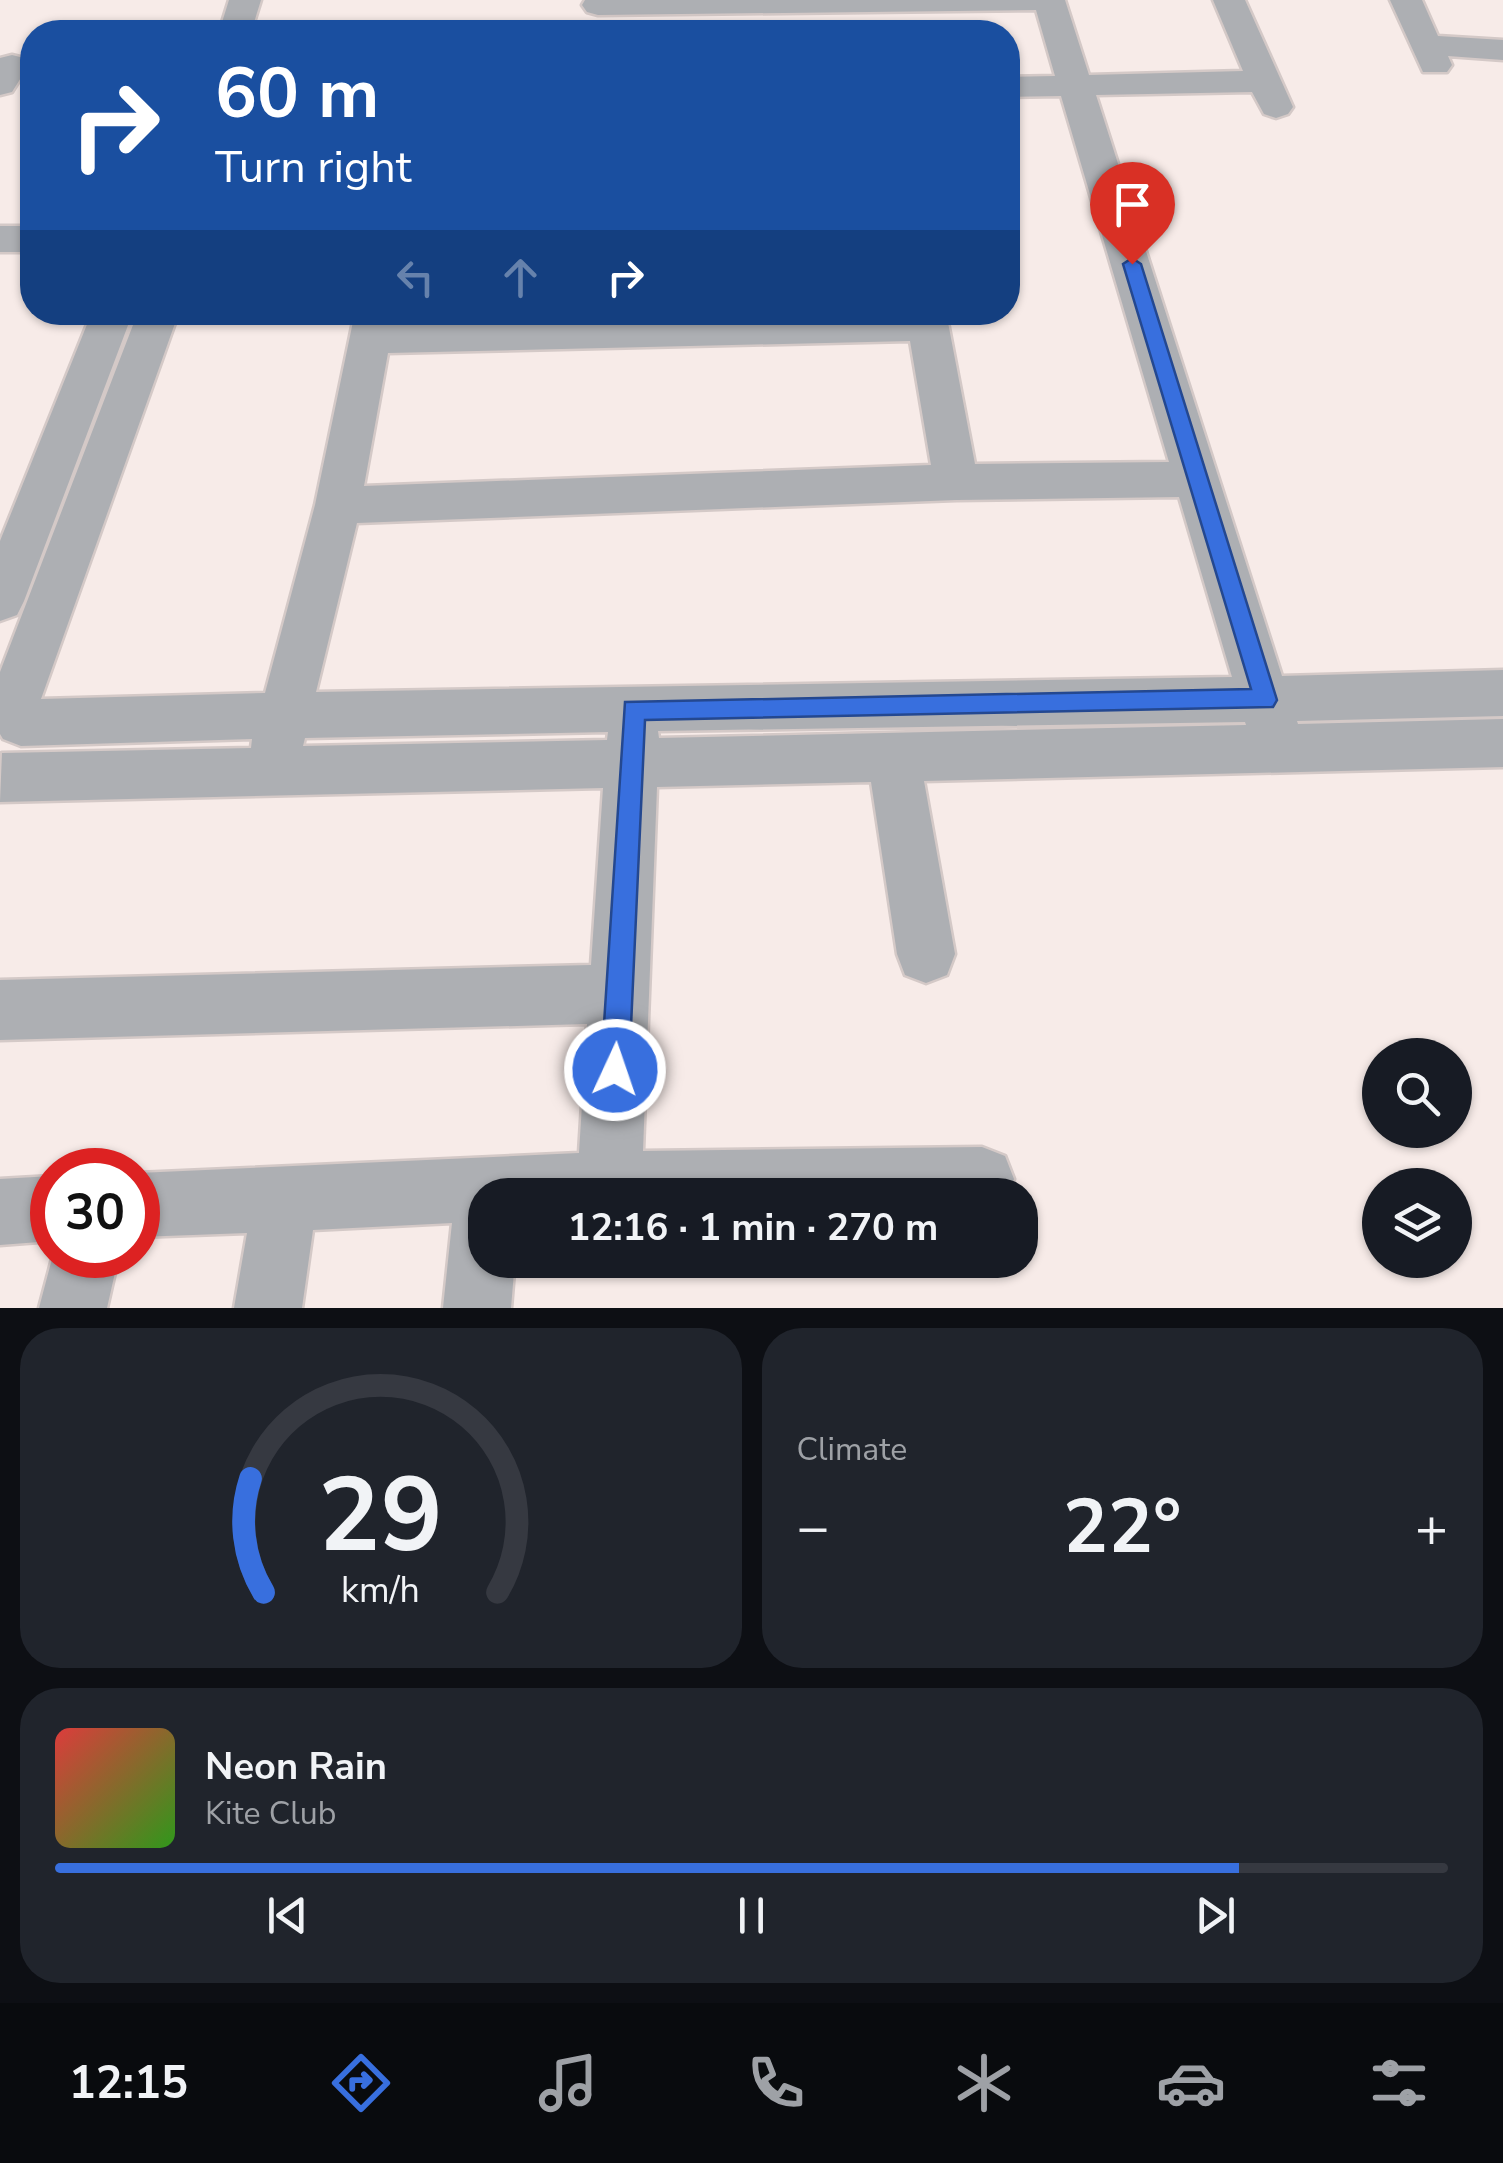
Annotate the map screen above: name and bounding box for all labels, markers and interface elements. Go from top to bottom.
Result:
text: 60 m [215,46,379,142]
icon: right [50,60,180,190]
text: Turn right [215,137,412,198]
pin [1090,162,1175,265]
icon: arrive [1105,177,1160,232]
icon: left [388,250,443,305]
icon: ahead [493,250,548,305]
icon: right [598,250,653,305]
position arrow [563,1018,667,1122]
map controls [1362,1038,1472,1278]
button: search [1362,1038,1472,1148]
speed limit sign: 30 [30,1148,160,1278]
button: layers [1362,1168,1472,1278]
text: 12:16 · 1 min · 270 m [568,1202,938,1253]
text: Climate [797,1428,907,1471]
text: 29 [318,1445,443,1587]
text: 22° [1063,1476,1181,1578]
text: − [797,1490,830,1565]
text: + [1415,1490,1448,1565]
text: km/h [341,1566,420,1615]
text: Neon Rain [205,1741,387,1792]
text: Kite Club [205,1792,336,1835]
icon: previous [260,1888,315,1943]
icon: pause [724,1888,779,1943]
icon: next [1188,1888,1243,1943]
icon: directions [326,2048,396,2118]
icon: music [533,2048,603,2118]
icon: phone [741,2048,811,2118]
icon: climate [949,2048,1019,2118]
icon: car [1156,2048,1226,2118]
icon: filters [1364,2048,1434,2118]
text: 12:15 [69,2053,188,2114]

